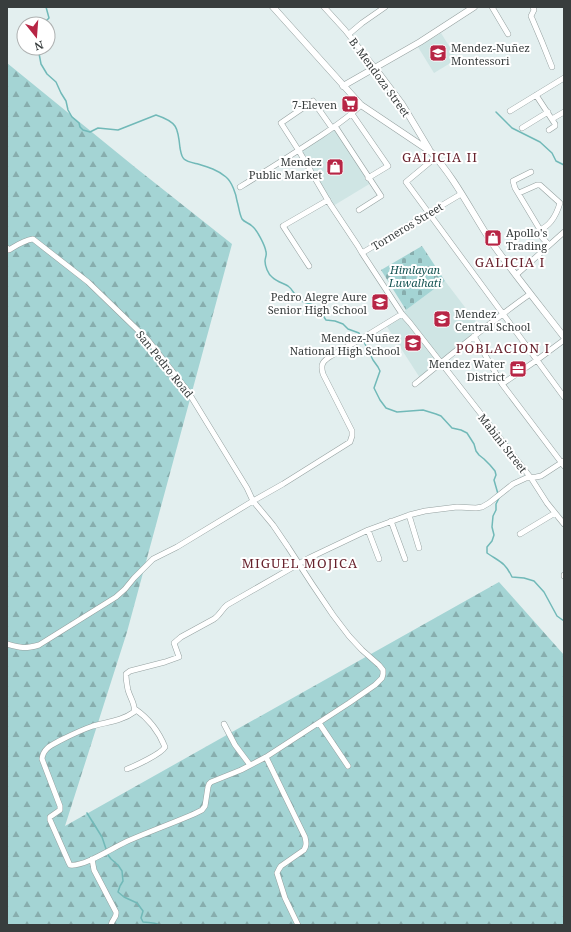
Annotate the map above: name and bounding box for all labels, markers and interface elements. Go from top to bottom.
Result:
north arrow [16,16,56,56]
street label: B. Mendoza Street [346,34,414,120]
text: N [32,38,45,55]
place label: Mendez-Nuñez Montessori [451,40,530,68]
school or university icon: Mendez-Nuñez Montessori [428,43,448,63]
supermarket icon: 7-Eleven [340,94,360,114]
place label: 7-Eleven [292,97,337,112]
district label: GALICIA II [402,148,478,166]
place label: Mendez Public Market [249,154,322,182]
shop icon: Mendez Public Market [325,157,345,177]
street label: Torneros Street [369,199,446,253]
place label: Apollo's Trading [506,225,547,253]
shop icon: Apollo's Trading [483,228,503,248]
district label: GALICIA I [475,253,545,271]
park label: Himlayan Luwalhati [388,262,442,290]
place label: Pedro Alegre Aure Senior High School [268,289,368,317]
school or university icon: Pedro Alegre Aure Senior High School [370,292,390,312]
place label: Mendez Central School [455,306,531,334]
school or university icon: Mendez Central School [432,309,452,329]
street label: San Pedro Road [133,327,197,401]
place label: Mendez-Nuñez National High School [290,330,401,358]
school or university icon: Mendez-Nuñez National High School [403,333,423,353]
district label: POBLACION I [456,339,550,357]
place label: Mendez Water District [429,356,506,384]
office icon: Mendez Water District [508,359,528,379]
street label: Mabini Street [475,410,531,476]
district label: MIGUEL MOJICA [242,554,358,572]

